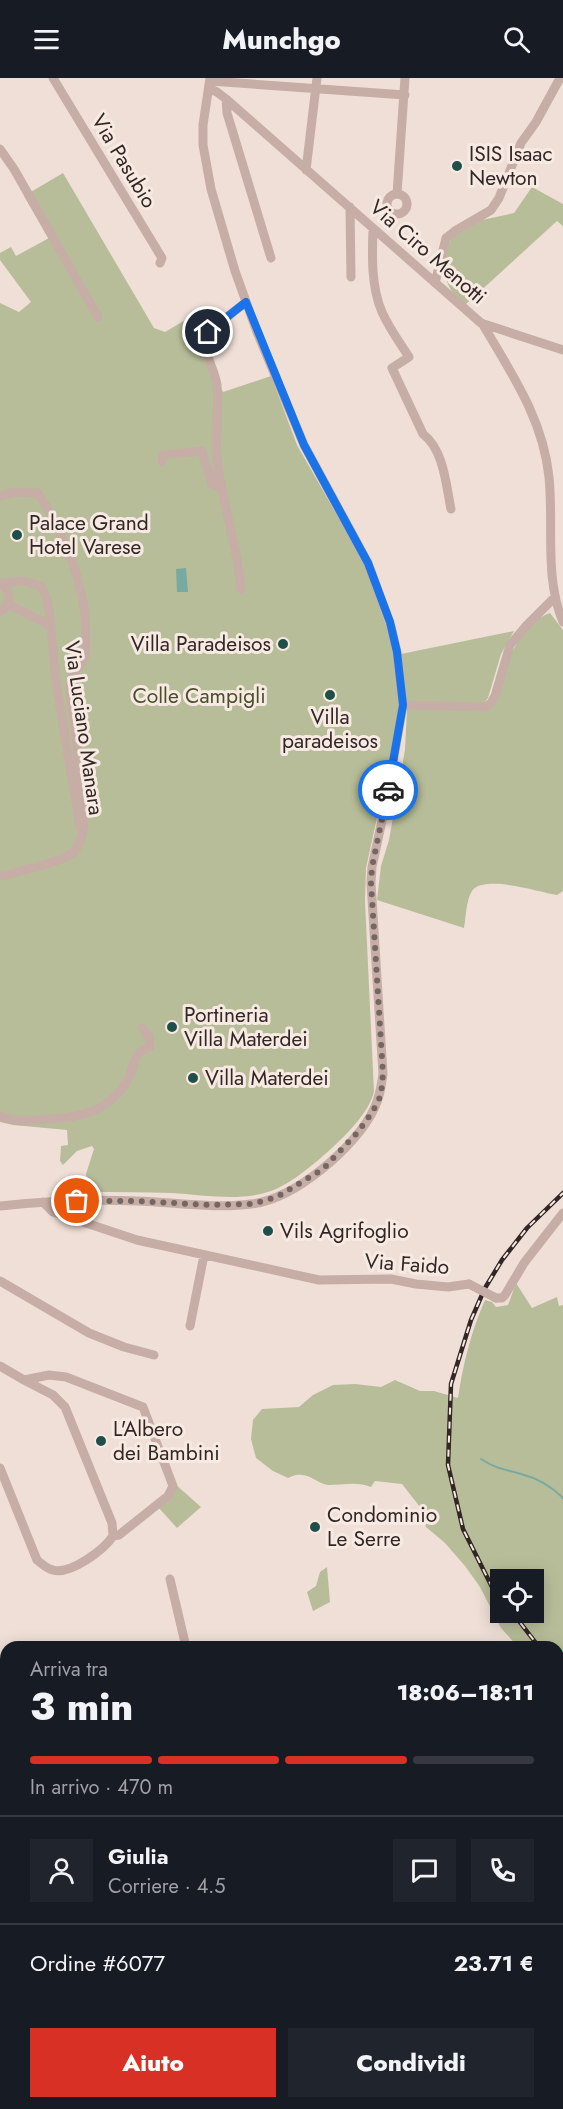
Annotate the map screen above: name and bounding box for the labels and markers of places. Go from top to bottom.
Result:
place label: ISIS Isaac Newton [469,139,552,193]
marker: ISIS Isaac Newton [450,159,464,173]
pin [182,306,233,357]
place label: Palace Grand Hotel Varese [29,508,149,562]
marker: Palace Grand Hotel Varese [10,528,24,542]
place label: Villa Paradeisos [131,629,271,659]
marker: Villa Paradeisos [276,637,290,651]
marker: Villa paradeisos [323,688,337,702]
place label: Villa paradeisos [282,702,378,756]
place label: Portineria Villa Materdei [184,1000,308,1054]
marker: Portineria Villa Materdei [165,1020,179,1034]
place label: Villa Materdei [205,1063,329,1093]
marker: Villa Materdei [186,1071,200,1085]
pin [51,1175,102,1226]
place label: Vils Agrifoglio [280,1216,409,1246]
marker: Vils Agrifoglio [261,1224,275,1238]
place label: L'Albero dei Bambini [113,1414,220,1468]
marker: L'Albero dei Bambini [94,1434,108,1448]
place label: Condominio Le Serre [327,1500,437,1554]
marker: Condominio Le Serre [308,1520,322,1534]

